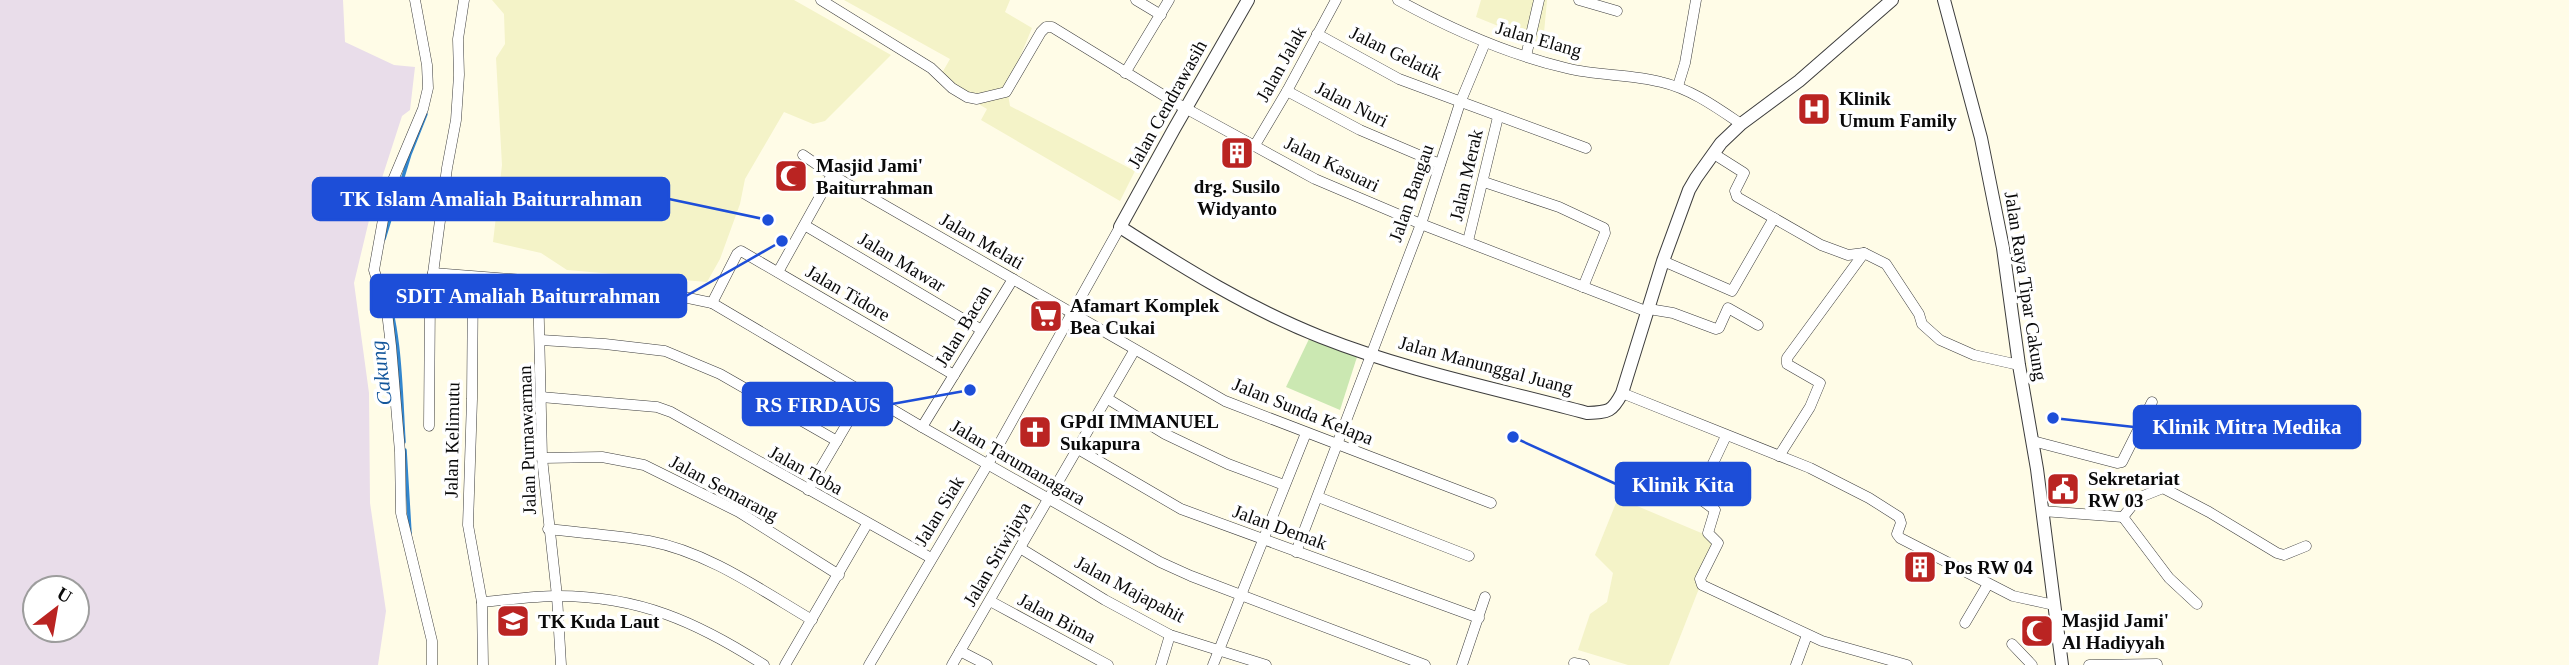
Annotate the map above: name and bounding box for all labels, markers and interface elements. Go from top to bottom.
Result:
street label: Jalan Elang [1494,17,1585,61]
street label: Jalan Jalak [1252,22,1311,105]
street label: Jalan Gelatik [1347,22,1446,85]
street label: Jalan Cendrawasih [1123,36,1211,172]
street label: Jalan Nuri [1312,77,1392,131]
place label: Klinik Umum Family [1839,88,1957,131]
hospital icon: Klinik Umum Family [1795,90,1833,128]
street label: Jalan Merak [1445,127,1487,223]
street label: Jalan Kasuari [1281,132,1383,196]
building icon: drg. Susilo Widyanto [1218,134,1256,172]
street label: Jalan Bangau [1384,141,1438,245]
place label: Masjid Jami' Baiturrahman [816,155,934,198]
mosque icon: Masjid Jami' Baiturrahman [772,157,810,195]
place label: drg. Susilo Widyanto [1194,176,1280,219]
callout: TK Islam Amaliah Baiturrahman [313,178,669,220]
text: TK Islam Amaliah Baiturrahman [340,187,642,211]
street label: Jalan Raya Tipar Cakung [2001,190,2051,383]
street label: Jalan Melati [936,209,1028,273]
street label: Jalan Mawar [855,228,950,296]
street label: Jalan Tidore [802,261,894,325]
callout: SDIT Amaliah Baiturrahman [371,275,686,317]
street label: Jalan Bacan [930,281,996,371]
text: SDIT Amaliah Baiturrahman [396,284,661,308]
place label: Afamart Komplek Bea Cukai [1070,295,1220,338]
supermarket icon: Afamart Komplek Bea Cukai [1027,297,1065,335]
street label: Jalan Manunggal Juang [1397,332,1576,398]
water label: Cakung [365,339,397,407]
street label: Jalan Purnawarman [514,365,540,515]
street label: Jalan Sunda Kelapa [1230,373,1377,449]
street label: Jalan Kelimutu [440,382,464,498]
callout: RS FIRDAUS [743,383,892,425]
text: RS FIRDAUS [755,393,881,417]
callout: Klinik Mitra Medika [2134,406,2360,448]
place label: GPdI IMMANUEL Sukapura [1060,411,1219,454]
church icon: GPdI IMMANUEL Sukapura [1016,413,1054,451]
street label: Jalan Tarumanagara [947,415,1089,509]
text: Klinik Mitra Medika [2153,415,2342,439]
street label: Jalan Toba [765,441,847,499]
street label: Jalan Semarang [666,451,782,526]
callout: Klinik Kita [1616,463,1750,505]
place label: Sekretariat RW 03 [2088,468,2180,511]
public building icon: Sekretariat RW 03 [2044,470,2082,508]
street label: Jalan Siak [910,472,968,550]
text: Klinik Kita [1632,473,1735,497]
street label: Jalan Sriwijaya [959,498,1036,610]
street label: Jalan Demak [1230,500,1330,554]
building icon: Pos RW 04 [1901,548,1939,586]
street label: Jalan Majapahit [1072,551,1189,627]
place label: Pos RW 04 [1944,557,2033,578]
north arrow [21,574,91,644]
text: U [53,582,76,608]
street label: Jalan Bima [1015,589,1100,647]
school or university icon: TK Kuda Laut [494,602,532,640]
place label: Masjid Jami' Al Hadiyyah [2062,610,2169,653]
place label: TK Kuda Laut [538,611,660,632]
mosque icon: Masjid Jami' Al Hadiyyah [2018,612,2056,650]

